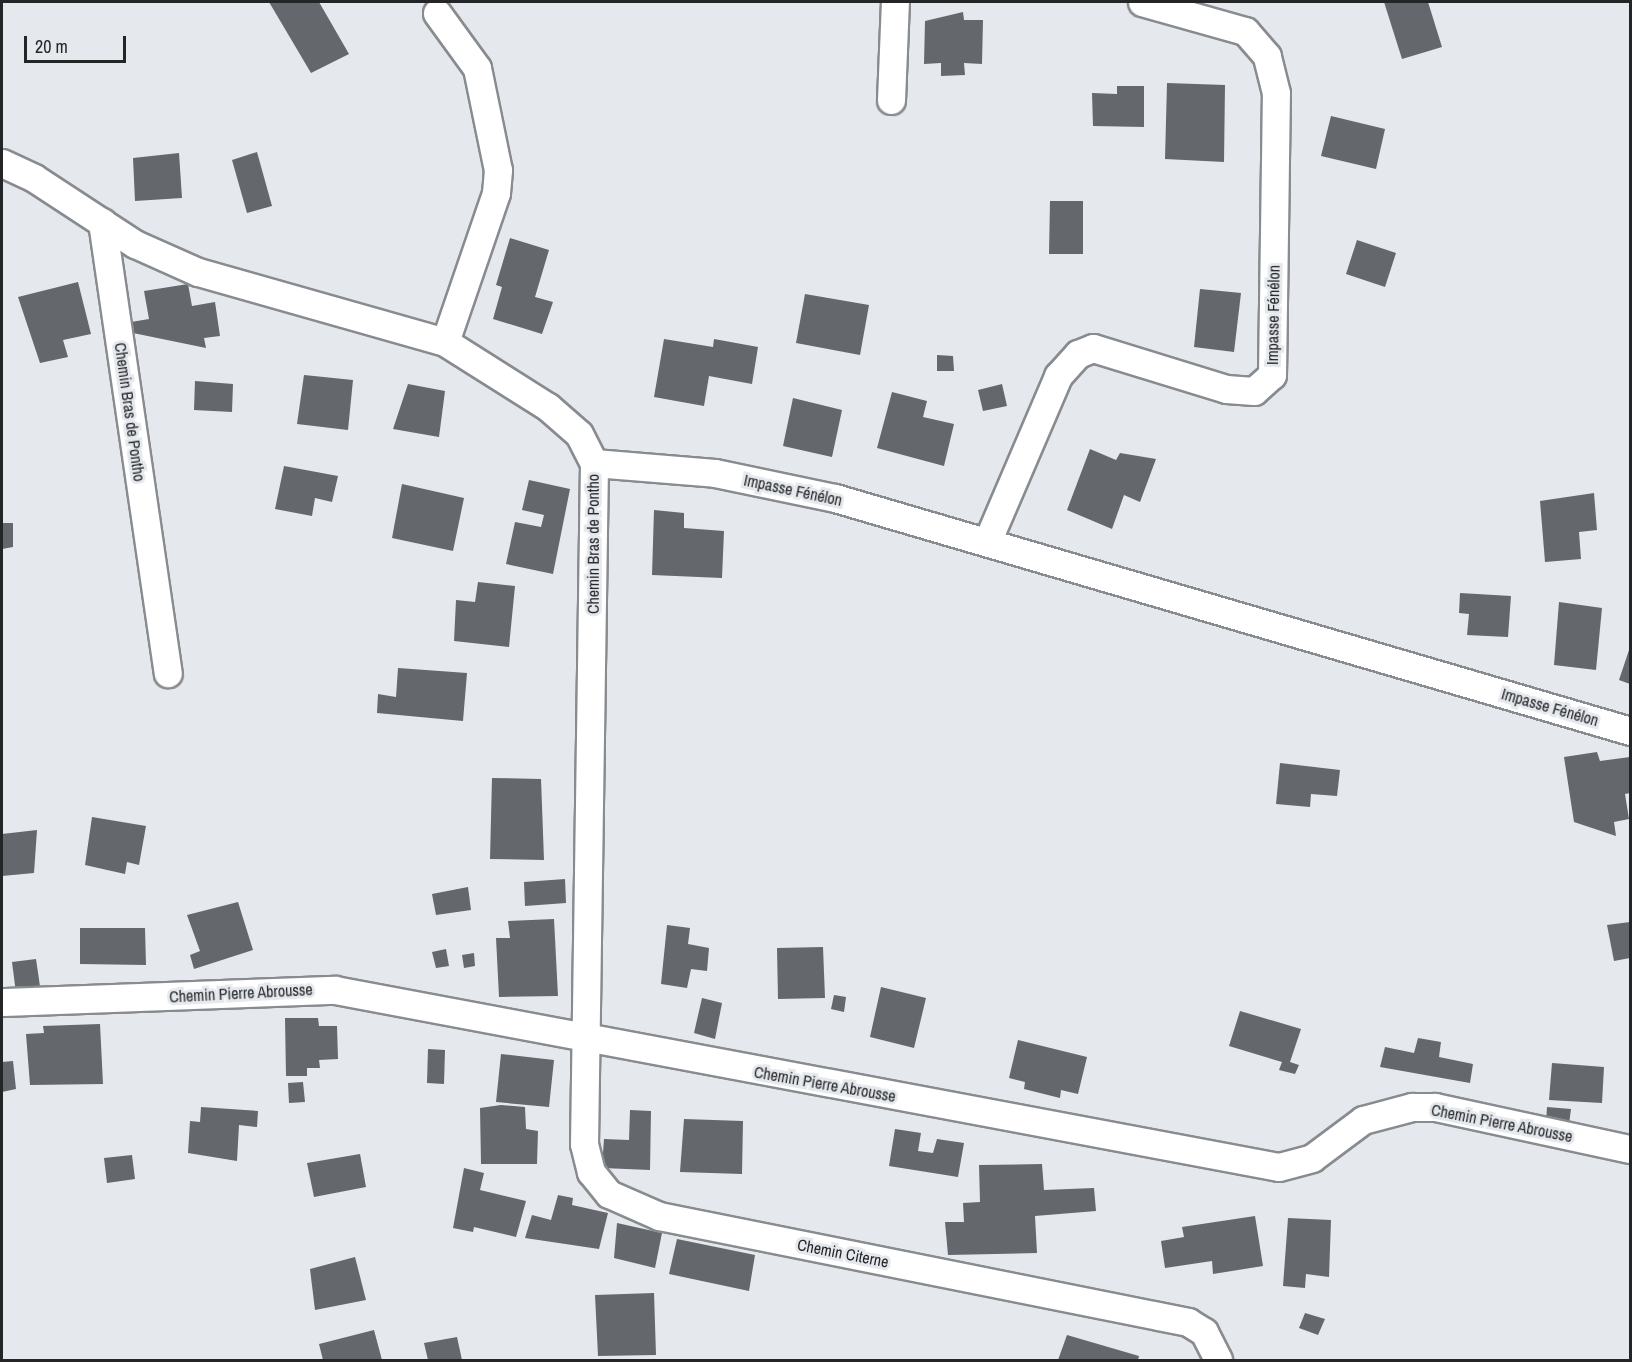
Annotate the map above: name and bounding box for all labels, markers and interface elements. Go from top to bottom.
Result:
scale bar [27,24,129,62]
text: 20 m [35,34,68,59]
street label: Impasse Fénélon [1263,265,1283,365]
street label: Chemin Bras de Pontho [111,341,149,483]
street label: Impasse Fénélon [742,470,844,510]
street label: Chemin Bras de Pontho [583,474,603,614]
street label: Impasse Fénélon [1499,684,1601,730]
street label: Chemin Pierre Abrousse [168,980,314,1006]
street label: Chemin Pierre Abrousse [752,1062,898,1106]
street label: Chemin Pierre Abrousse [1429,1100,1575,1146]
street label: Chemin Citerne [796,1235,890,1271]

